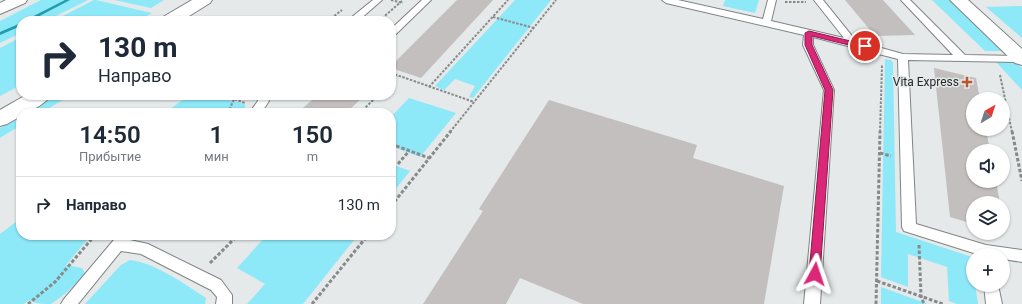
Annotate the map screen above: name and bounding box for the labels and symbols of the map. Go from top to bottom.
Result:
pin [848,29,882,63]
place label: Vita Express [893,75,959,89]
marker: Vita Express [962,77,972,87]
north arrow [966,92,1010,136]
position arrow [794,253,836,295]

